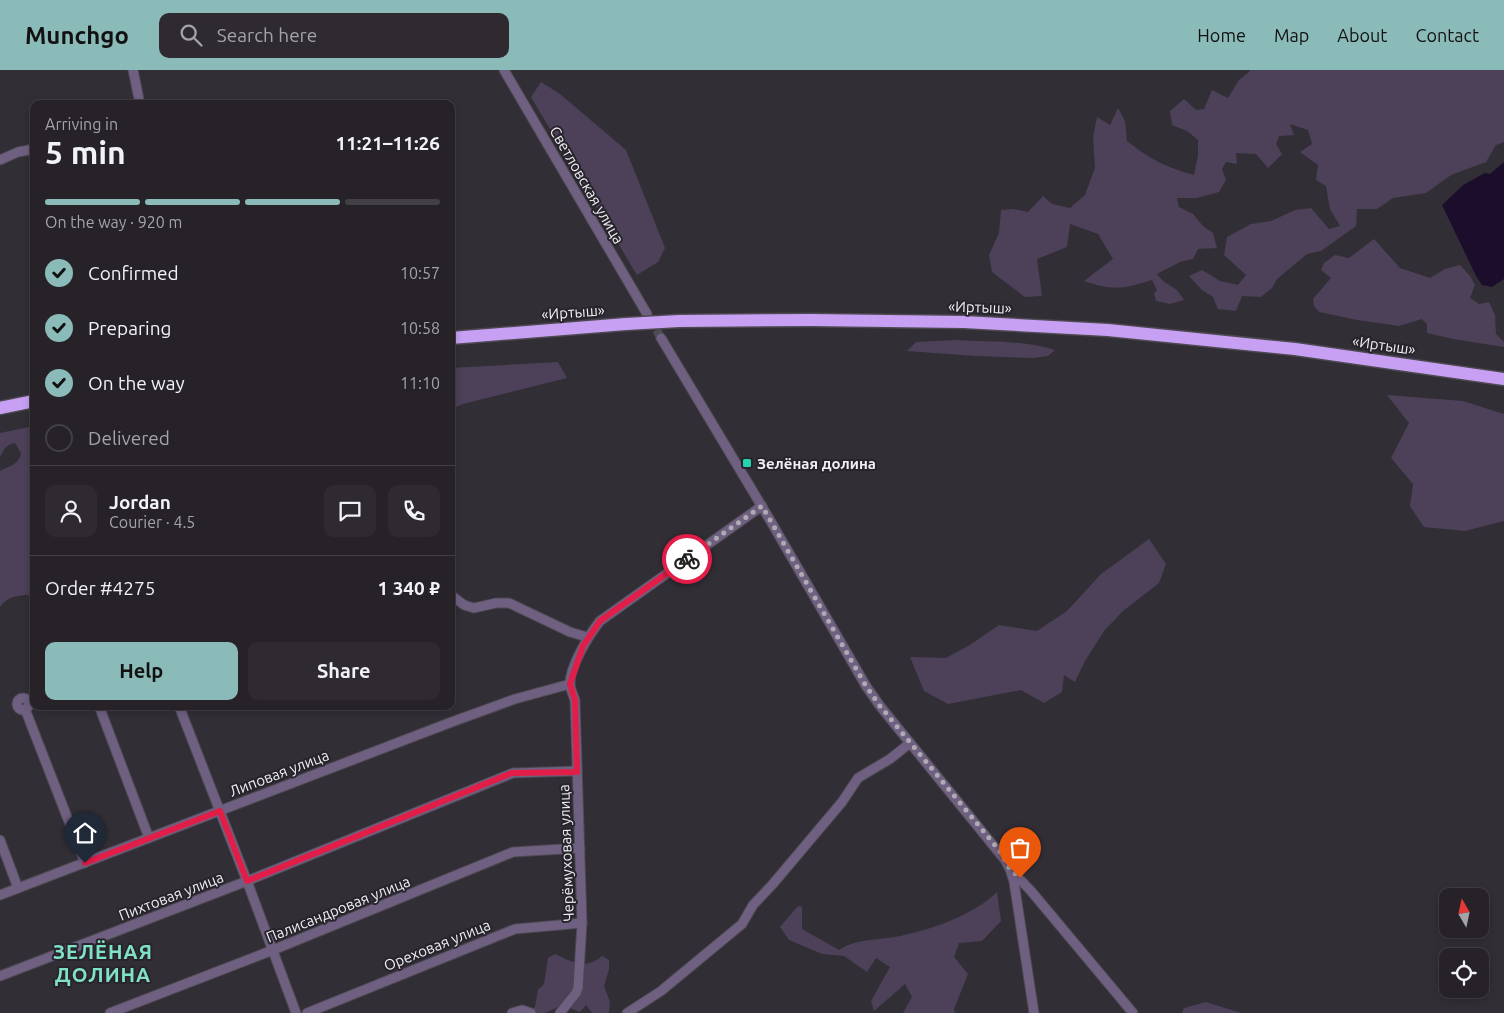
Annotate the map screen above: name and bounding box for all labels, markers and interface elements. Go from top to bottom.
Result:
search box [159,13,509,58]
icon: search [177,21,205,49]
text: Munchgo [25,22,129,49]
text: Search here [217,24,317,46]
text: Home [1197,25,1246,45]
text: Map [1274,25,1309,45]
text: About [1337,25,1387,45]
text: Contact [1415,25,1479,45]
text: Arriving in [45,115,118,133]
street label: Светловская улица [546,123,628,247]
text: 11:21–11:26 [335,132,440,154]
text: 5 min [45,134,126,170]
text: On the way · 920 m [45,213,182,231]
icon: check [45,259,73,287]
text: Confirmed [88,262,179,284]
text: 10:57 [400,264,440,282]
street label: «Иртыш» [948,297,1012,317]
street label: «Иртыш» [541,301,605,323]
icon: check [45,314,73,342]
text: Preparing [88,317,172,339]
text: 10:58 [400,319,440,337]
street label: «Иртыш» [1351,332,1417,358]
icon: check [45,369,73,397]
text: On the way [88,372,185,394]
text: 11:10 [400,374,440,392]
text: Delivered [88,427,170,449]
place label: Зелёная долина [757,455,876,472]
marker: Зелёная долина [741,457,753,469]
button: person [45,485,97,537]
button: chat [324,485,376,537]
button: phone [388,485,440,537]
text: Jordan [109,491,171,513]
text: Courier · 4.5 [109,513,195,531]
courier [662,534,712,584]
icon: bike [673,545,701,573]
text: Order #4275 [45,577,155,599]
text: 1 340 ₽ [377,577,440,599]
button: Help [45,642,238,700]
button: Share [248,642,440,700]
street label: Липовая улица [227,746,331,800]
street label: Черёмуховая улица [555,784,577,922]
pin [64,812,106,863]
icon: home [71,819,99,847]
pin [999,827,1041,878]
icon: bag [1006,834,1034,862]
street label: Пихтовая улица [116,868,226,924]
street label: Палисандровая улица [263,872,413,946]
north arrow [1439,888,1489,938]
map controls [1439,888,1489,998]
street label: Ореховая улица [381,916,493,974]
district label: ЗЕЛЁНАЯ ДОЛИНА [53,940,153,986]
button: locate [1439,948,1489,998]

